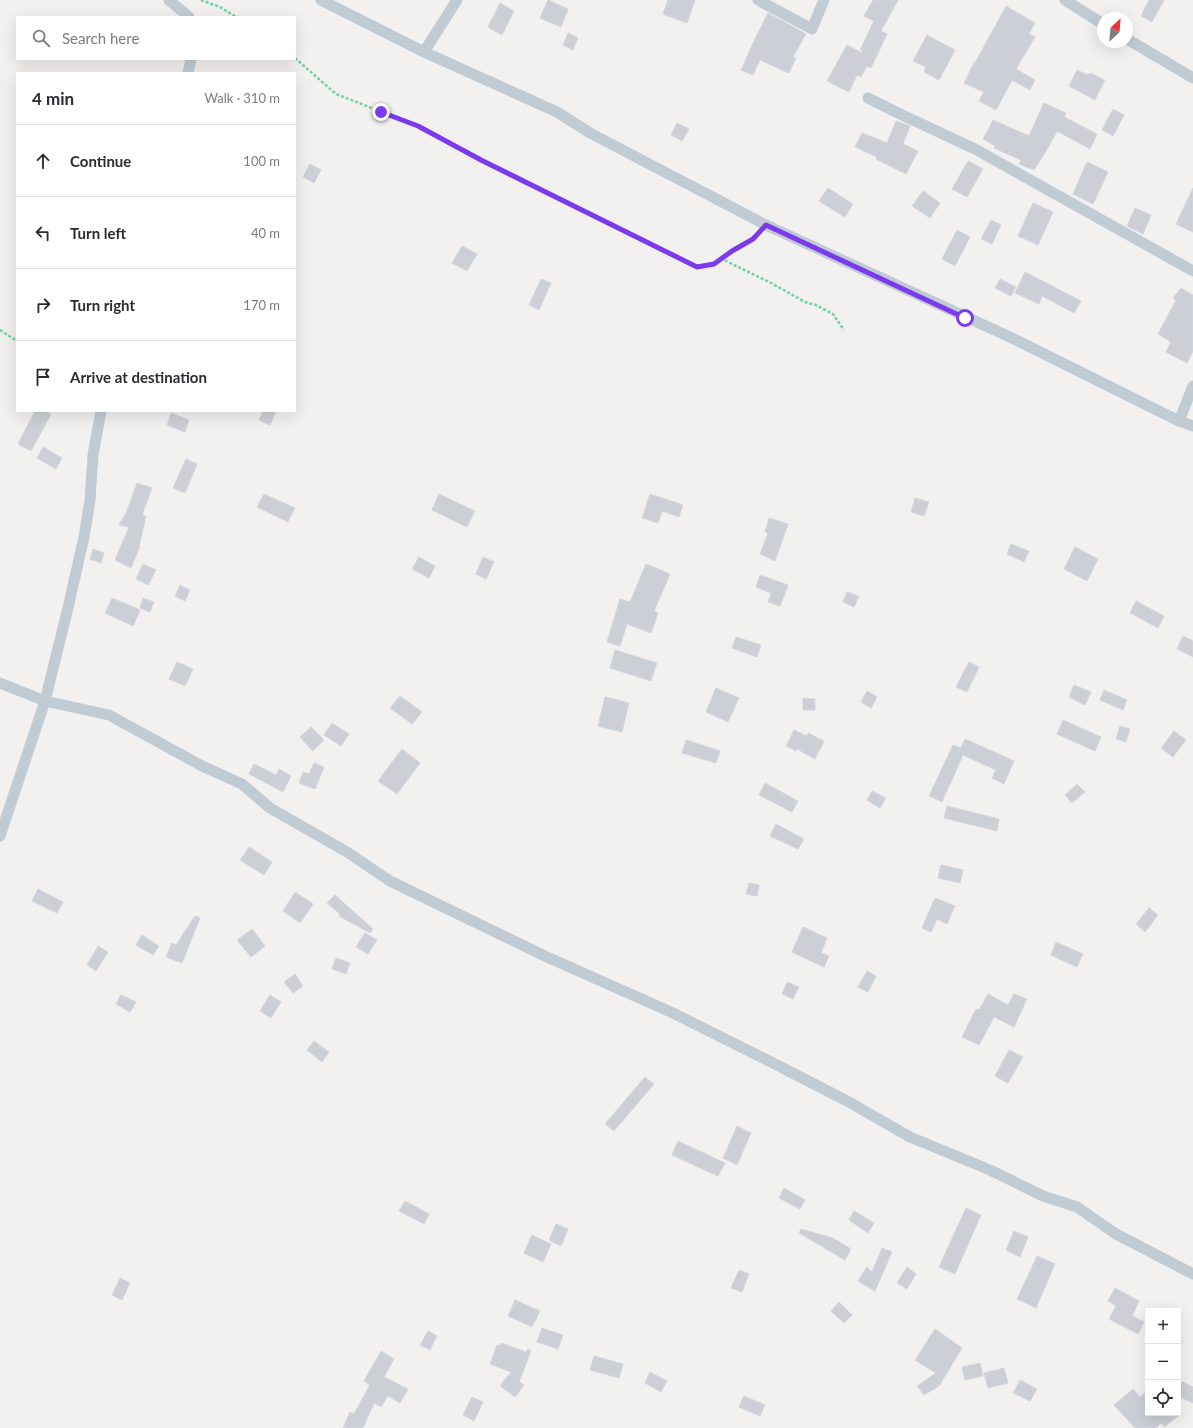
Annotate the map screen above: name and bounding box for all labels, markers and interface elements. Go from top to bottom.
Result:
north arrow [1097,12,1133,48]
search box [16,16,296,60]
icon: search [30,27,52,49]
text: Search here [62,29,139,47]
text: 4 min [32,88,74,109]
text: Walk · 310 m [204,90,280,106]
route end [372,103,390,121]
icon: ahead [32,150,54,172]
text: Continue [70,152,131,170]
text: 100 m [243,153,280,169]
icon: left [32,222,54,244]
text: Turn left [70,224,126,242]
text: 40 m [251,225,280,241]
icon: right [32,294,54,316]
text: Turn right [70,296,135,314]
text: 170 m [243,297,280,313]
route start [956,309,974,327]
icon: arrive [32,366,54,388]
text: Arrive at destination [70,368,207,386]
map controls [1145,1308,1181,1416]
button: + [1145,1308,1181,1344]
button: − [1145,1344,1181,1380]
button: locate [1145,1380,1181,1416]

